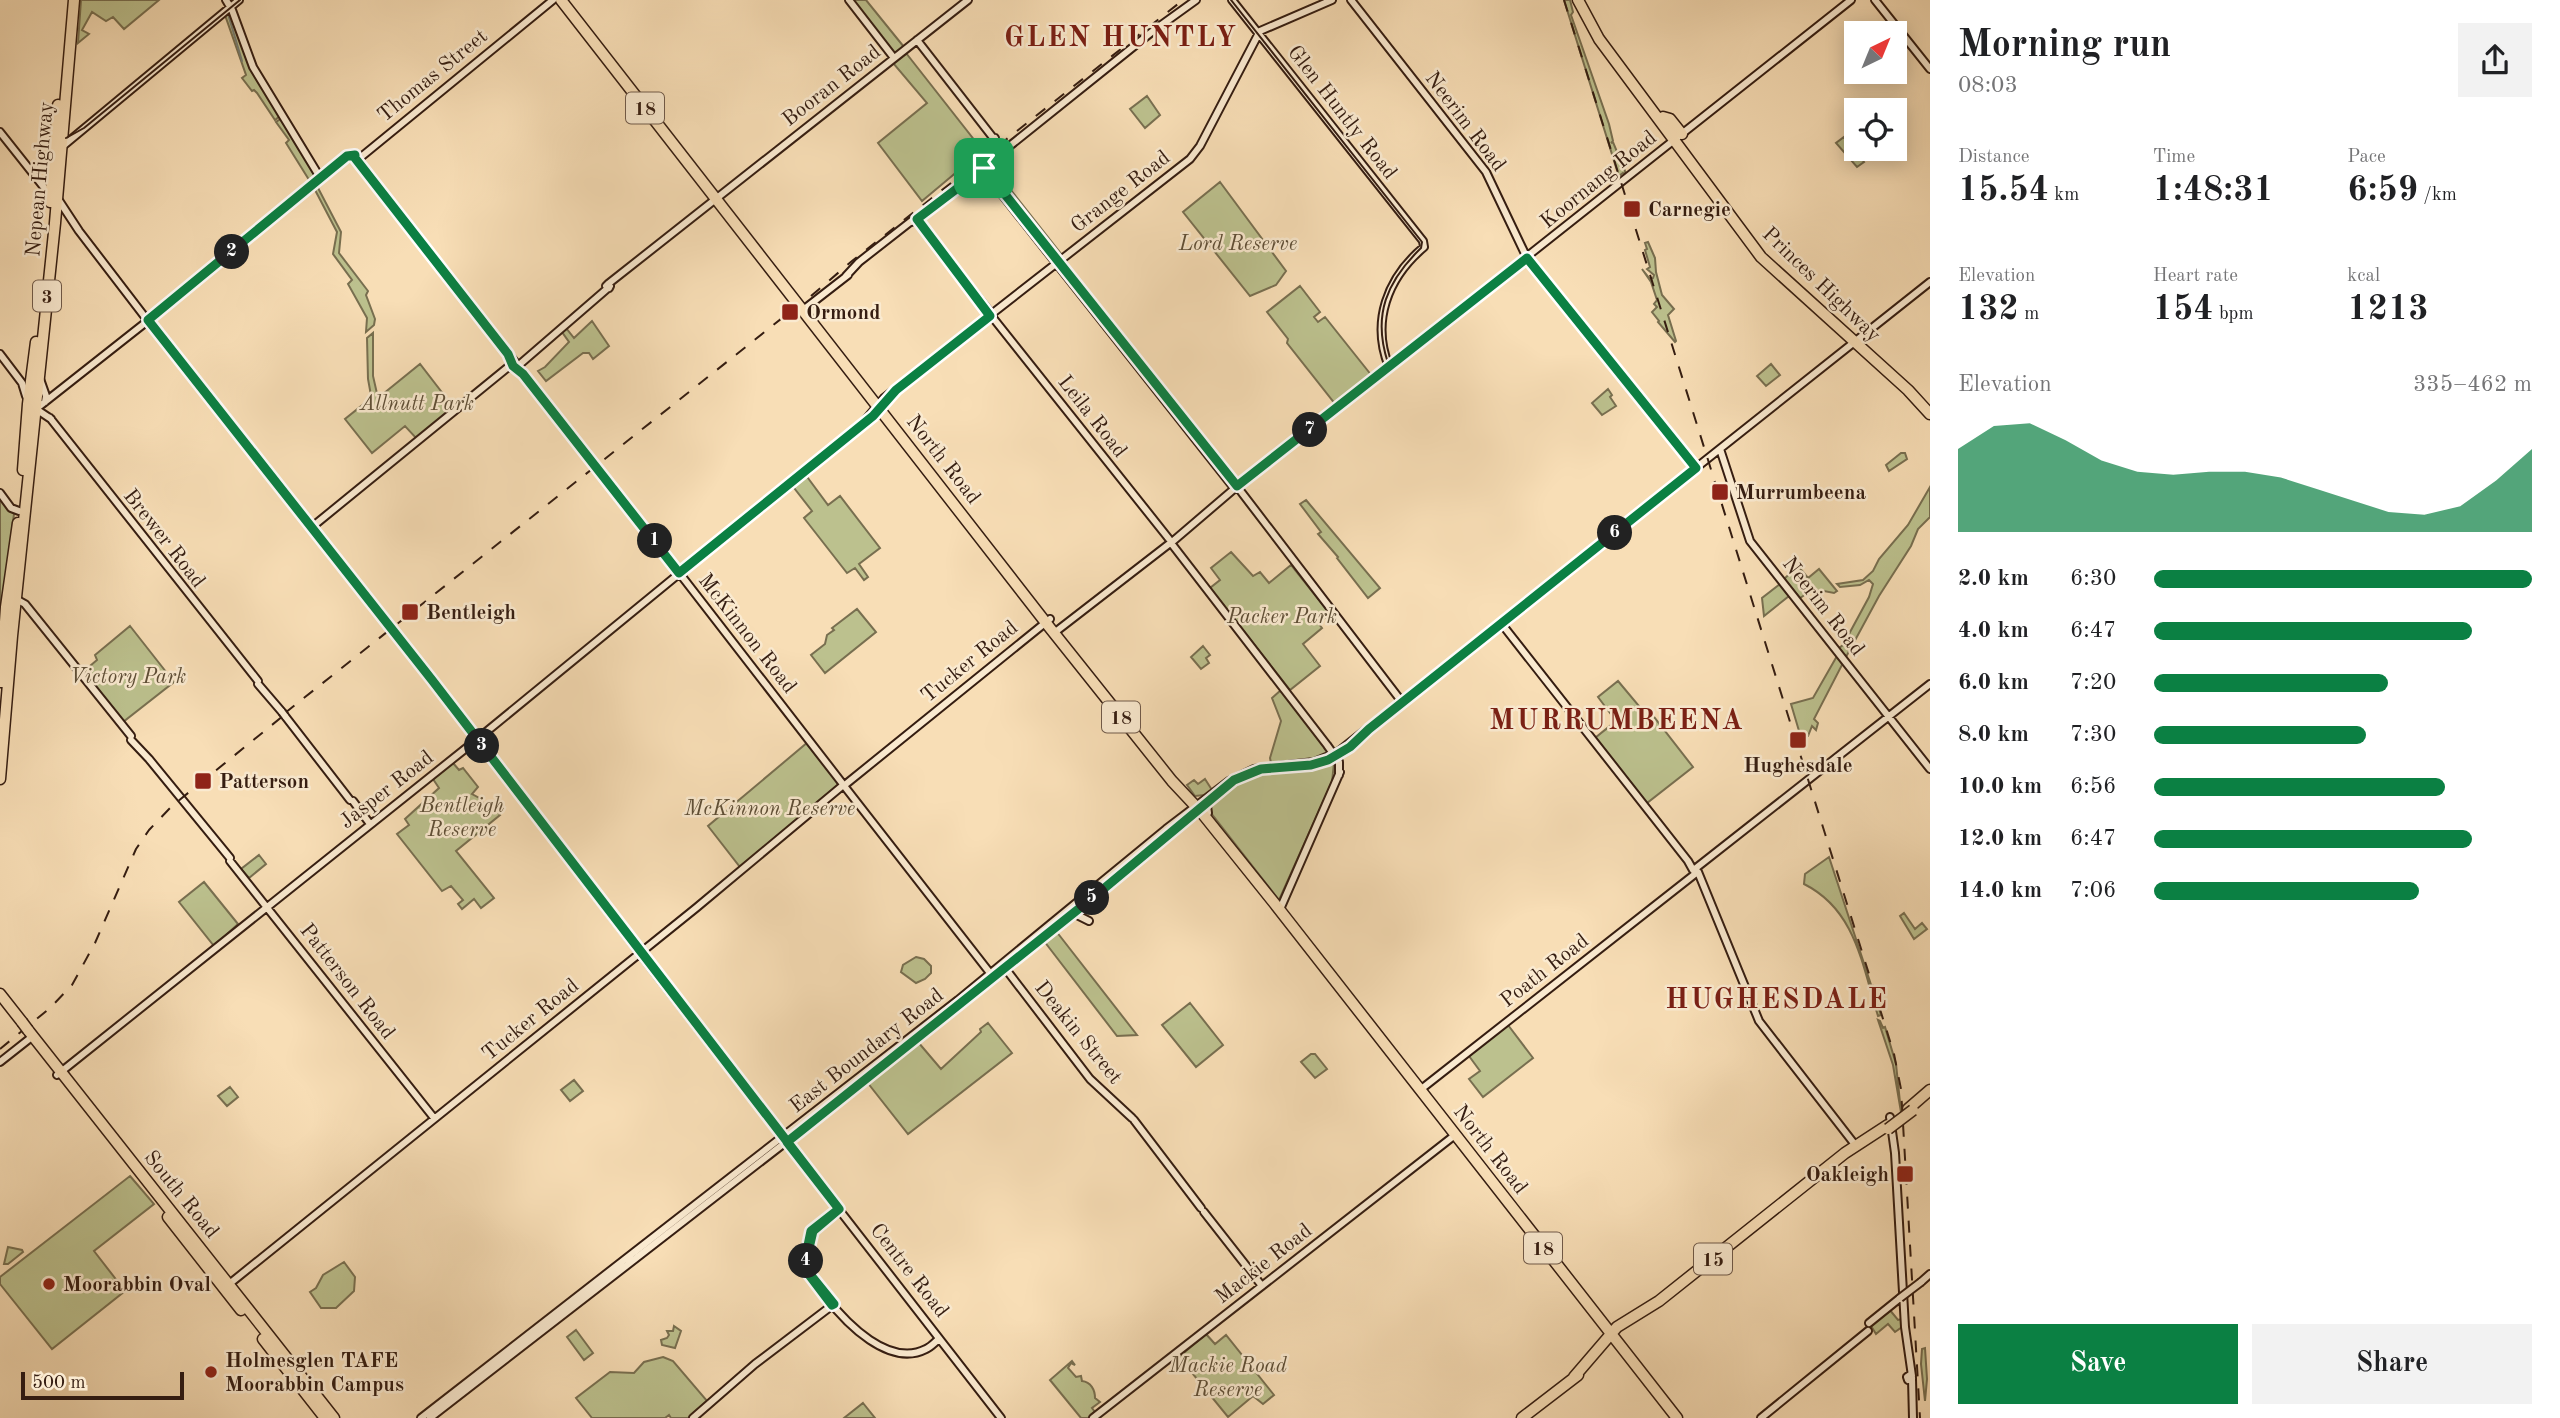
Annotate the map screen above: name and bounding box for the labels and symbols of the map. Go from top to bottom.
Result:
north arrow [1844,21,1908,84]
district label: GLEN HUNTLY [1004,25,1238,53]
street label: Thomas Street [374,26,492,127]
street label: Booran Road [779,41,885,131]
street label: Glen Huntly Road [1283,42,1400,184]
street label: Neerim Road [1421,68,1509,176]
road number: 18 [626,92,664,124]
street label: Nepean Highway [23,101,58,258]
street label: Koornang Road [1537,127,1661,233]
pin [954,138,1014,198]
street label: Grange Road [1068,147,1174,237]
marker: Carnegie [1622,199,1642,219]
place label: Carnegie [1648,200,1731,221]
street label: Princes Highway [1758,224,1884,347]
pin: 2 [215,234,250,270]
park label: Lord Reserve [1178,234,1297,255]
road number: 3 [33,280,61,312]
marker: Ormond [780,302,800,322]
place label: Ormond [806,303,880,324]
street label: Leila Road [1053,372,1130,462]
park label: Allnutt Park [359,394,474,415]
street label: North Road [902,411,984,508]
pin: 7 [1292,412,1328,448]
marker: Murrumbeena [1710,482,1730,502]
place label: Murrumbeena [1736,483,1866,504]
street label: Brewer Road [119,486,209,592]
pin: 6 [1598,516,1632,550]
pin: 1 [638,524,672,558]
street label: Neerim Road [1778,554,1868,660]
street label: McKinnon Road [694,570,800,698]
marker: Bentleigh [400,602,420,622]
place label: Bentleigh [426,603,516,624]
park label: Packer Park [1226,607,1337,628]
street label: Tucker Road [918,617,1022,707]
park label: Victory Park [70,667,186,688]
road number: 18 [1102,702,1140,732]
district label: MURRUMBEENA [1489,708,1745,736]
pin: 3 [464,728,500,764]
marker: Hughesdale [1788,730,1808,750]
street label: Jasper Road [336,747,438,833]
place label: Hughesdale [1743,756,1853,777]
marker: Patterson [193,771,213,791]
place label: Patterson [219,772,309,793]
park label: Bentleigh Reserve [419,796,504,841]
park label: McKinnon Reserve [684,799,855,820]
pin: 5 [1074,880,1110,916]
street label: Patterson Road [295,920,398,1044]
street label: Poath Road [1497,930,1593,1012]
street label: Tucker Road [479,975,583,1065]
street label: Deakin Street [1030,977,1126,1088]
street label: East Boundary Road [786,985,948,1117]
district label: HUGHESDALE [1665,987,1889,1015]
street label: North Road [1449,1101,1531,1198]
street label: South Road [139,1147,222,1243]
marker: Oakleigh [1895,1164,1915,1184]
place label: Oakleigh [1806,1165,1889,1186]
street label: Centre Road [866,1220,952,1322]
street label: Mackie Road [1212,1220,1316,1308]
road number: 18 [1524,1232,1562,1264]
pin: 4 [788,1244,824,1278]
road number: 15 [1694,1244,1732,1274]
place label: Moorabbin Oval [63,1275,211,1296]
marker: Moorabbin Oval [41,1276,57,1292]
place label: Holmesglen TAFE Moorabbin Campus [225,1351,404,1396]
park label: Mackie Road Reserve [1168,1356,1288,1401]
marker: Holmesglen TAFE Moorabbin Campus [203,1364,219,1380]
scale bar [21,1369,184,1401]

